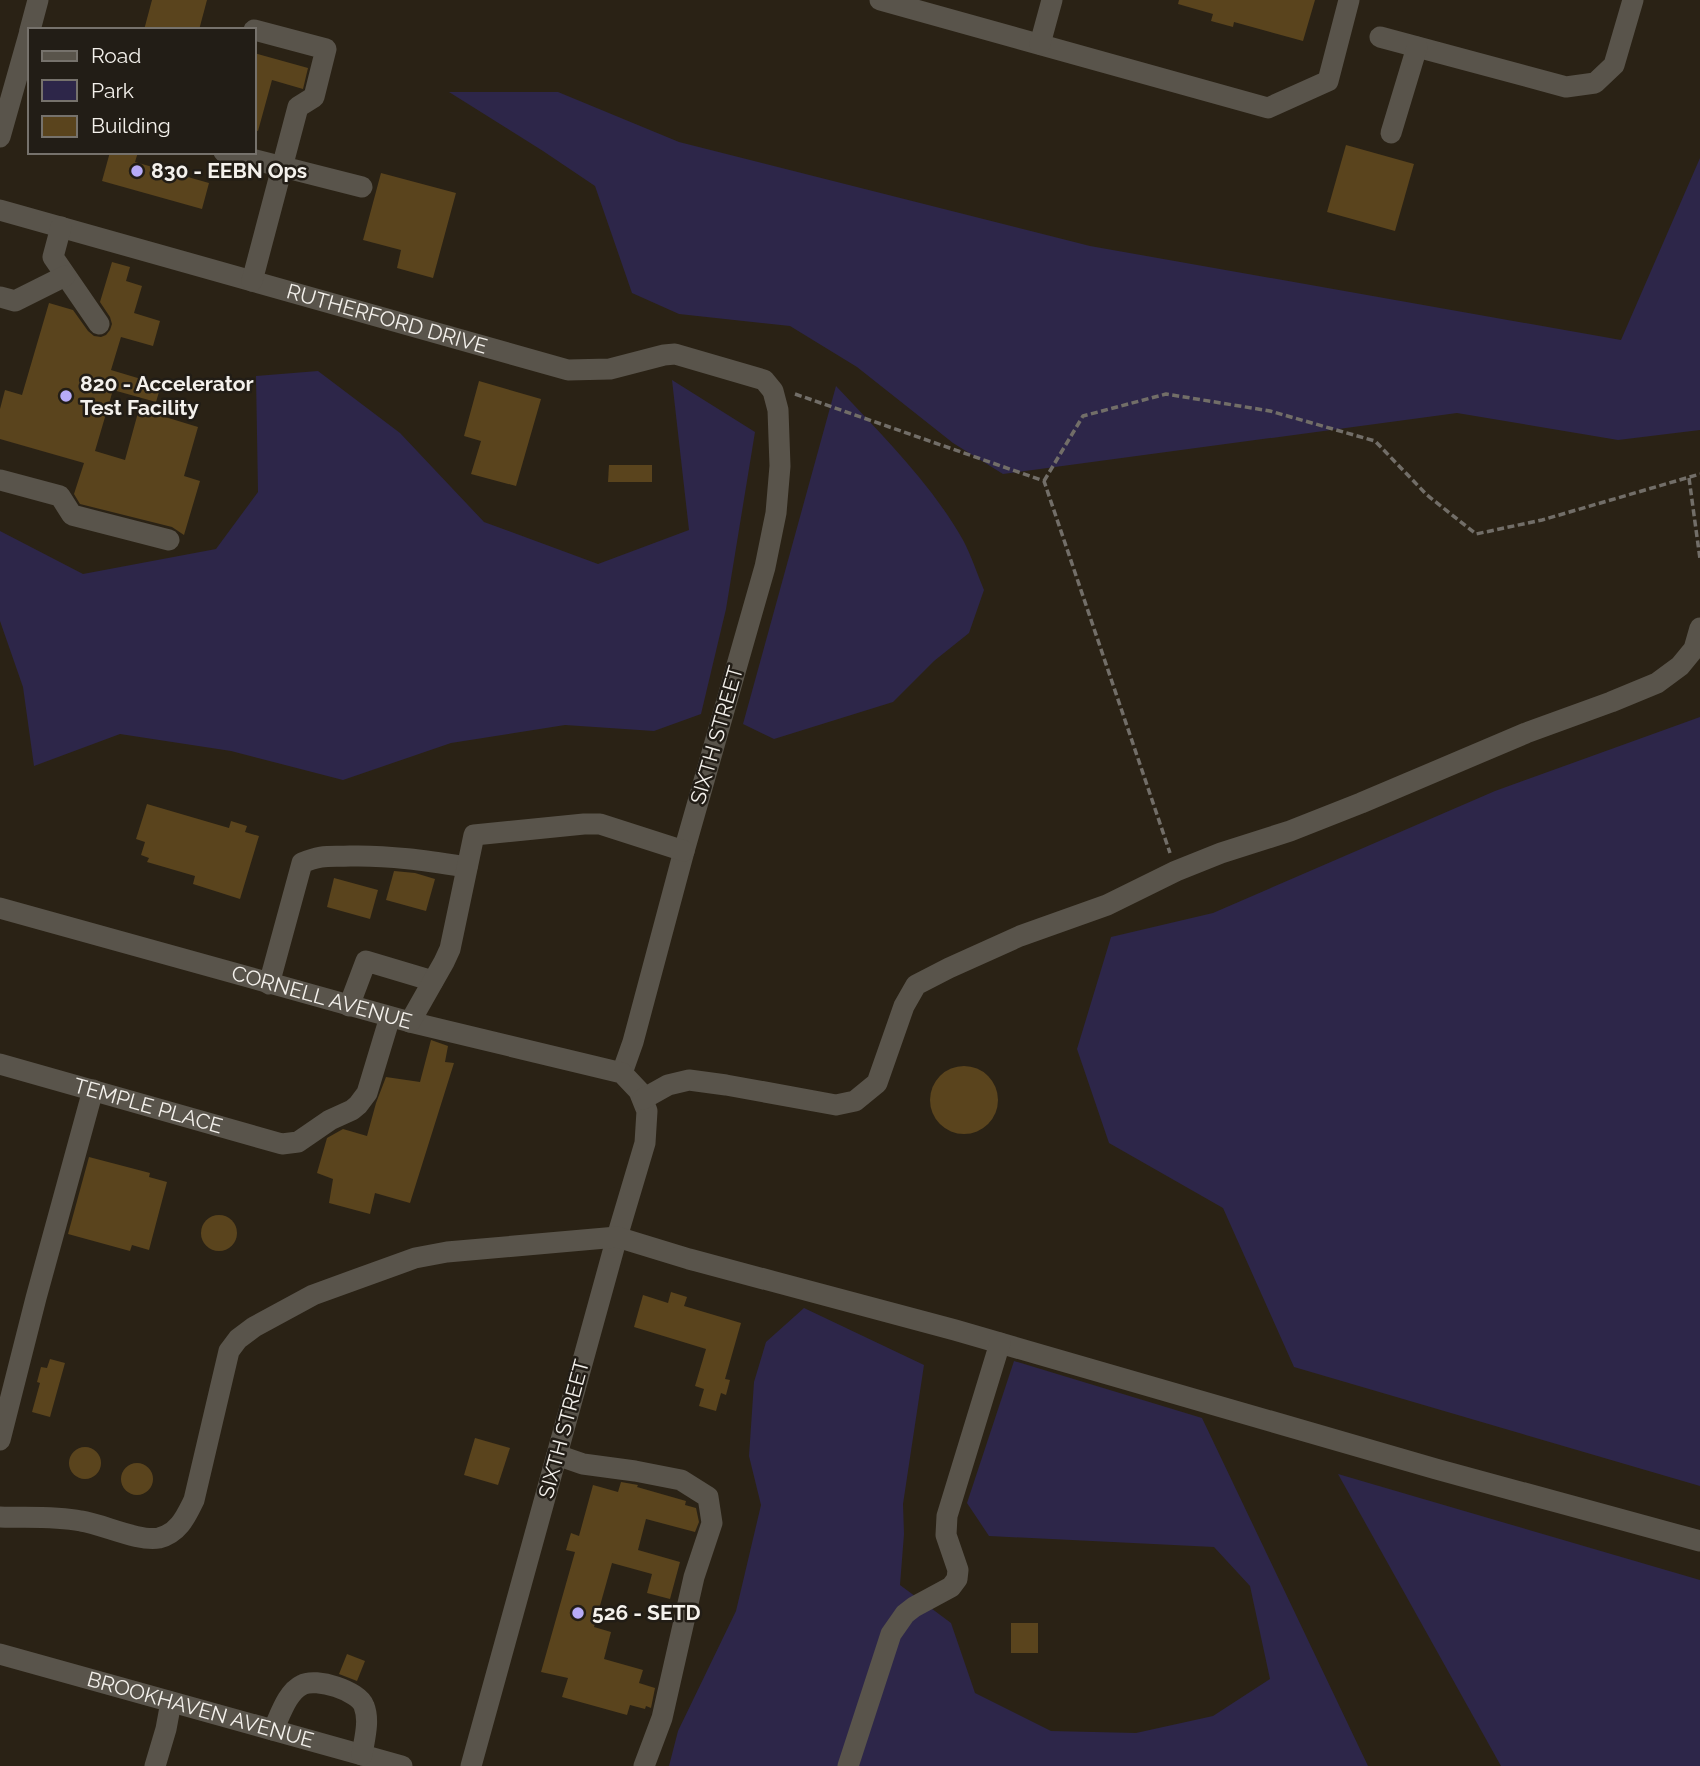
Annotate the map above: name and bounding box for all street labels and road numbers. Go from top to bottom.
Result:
street label: RUTHERFORD DRIVE [284,278,490,359]
street label: SIXTH STREET [685,663,748,807]
street label: CORNELL AVENUE [229,960,415,1034]
street label: TEMPLE PLACE [71,1073,226,1139]
street label: SIXTH STREET [533,1357,594,1501]
street label: BROOKHAVEN AVENUE [84,1666,317,1753]

